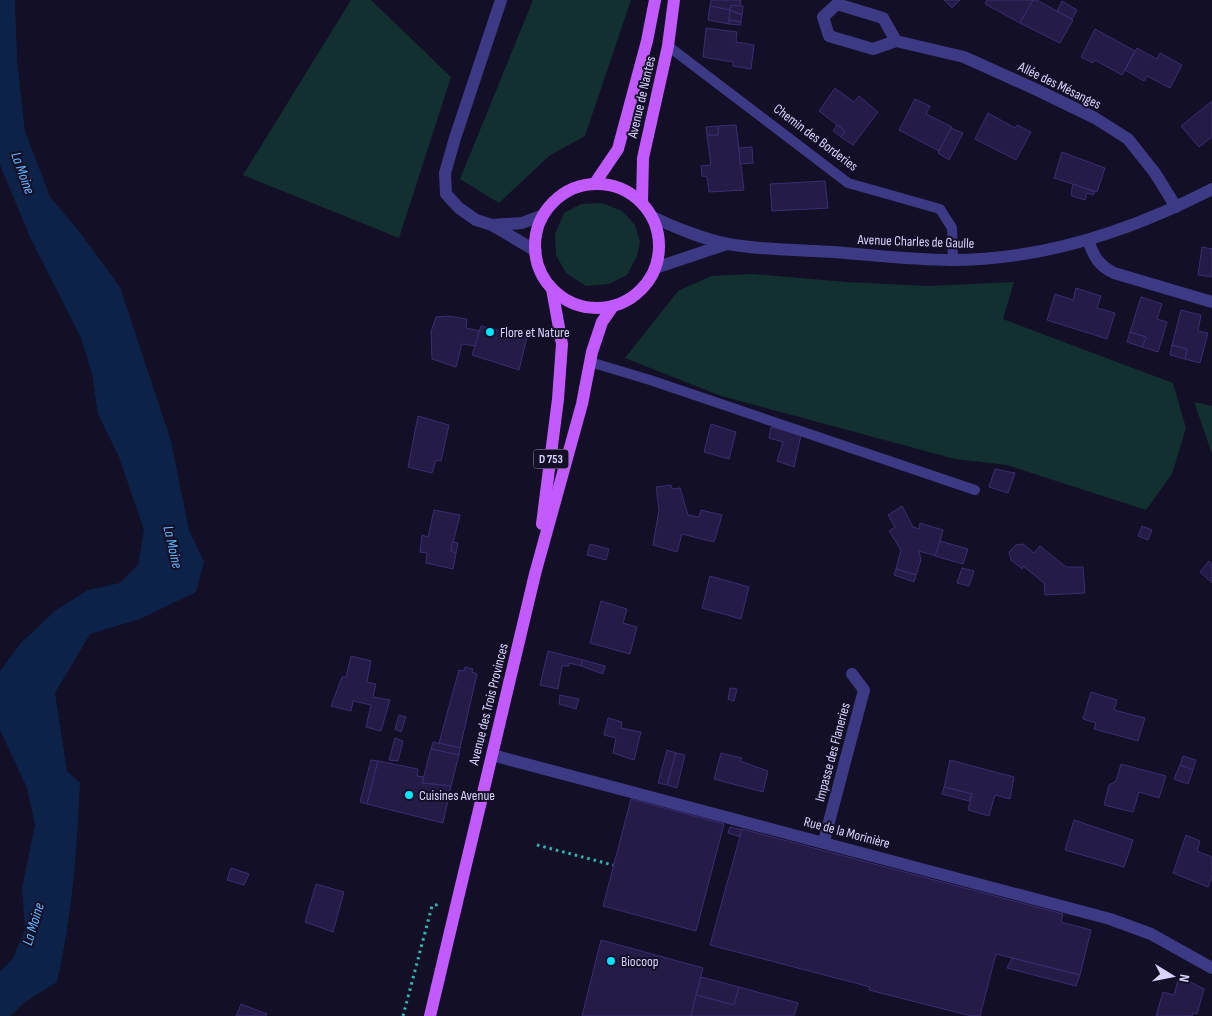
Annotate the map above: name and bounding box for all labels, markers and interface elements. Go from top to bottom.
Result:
street label: Avenue de Nantes [624,54,659,141]
street label: Allée des Mésanges [1015,58,1104,113]
street label: Chemin des Borderies [770,100,861,175]
water label: La Moine [6,150,39,197]
street label: Avenue Charles de Gaulle [856,231,975,252]
place label: Flore et Nature [500,324,570,341]
marker: Flore et Nature [484,326,496,338]
road number: D 753 [534,449,568,468]
water label: La Moine [158,524,187,571]
street label: Avenue des Trois Provinces [465,641,512,768]
street label: Impasse des Flaneries [811,701,854,803]
place label: Cuisines Avenue [419,787,495,804]
marker: Cuisines Avenue [403,789,415,801]
street label: Rue de la Morinière [802,813,892,852]
water label: La Moine [18,900,49,948]
north arrow [1147,951,1197,1001]
place label: Biocoop [621,953,659,970]
marker: Biocoop [605,955,617,967]
text: N [1175,973,1193,983]

